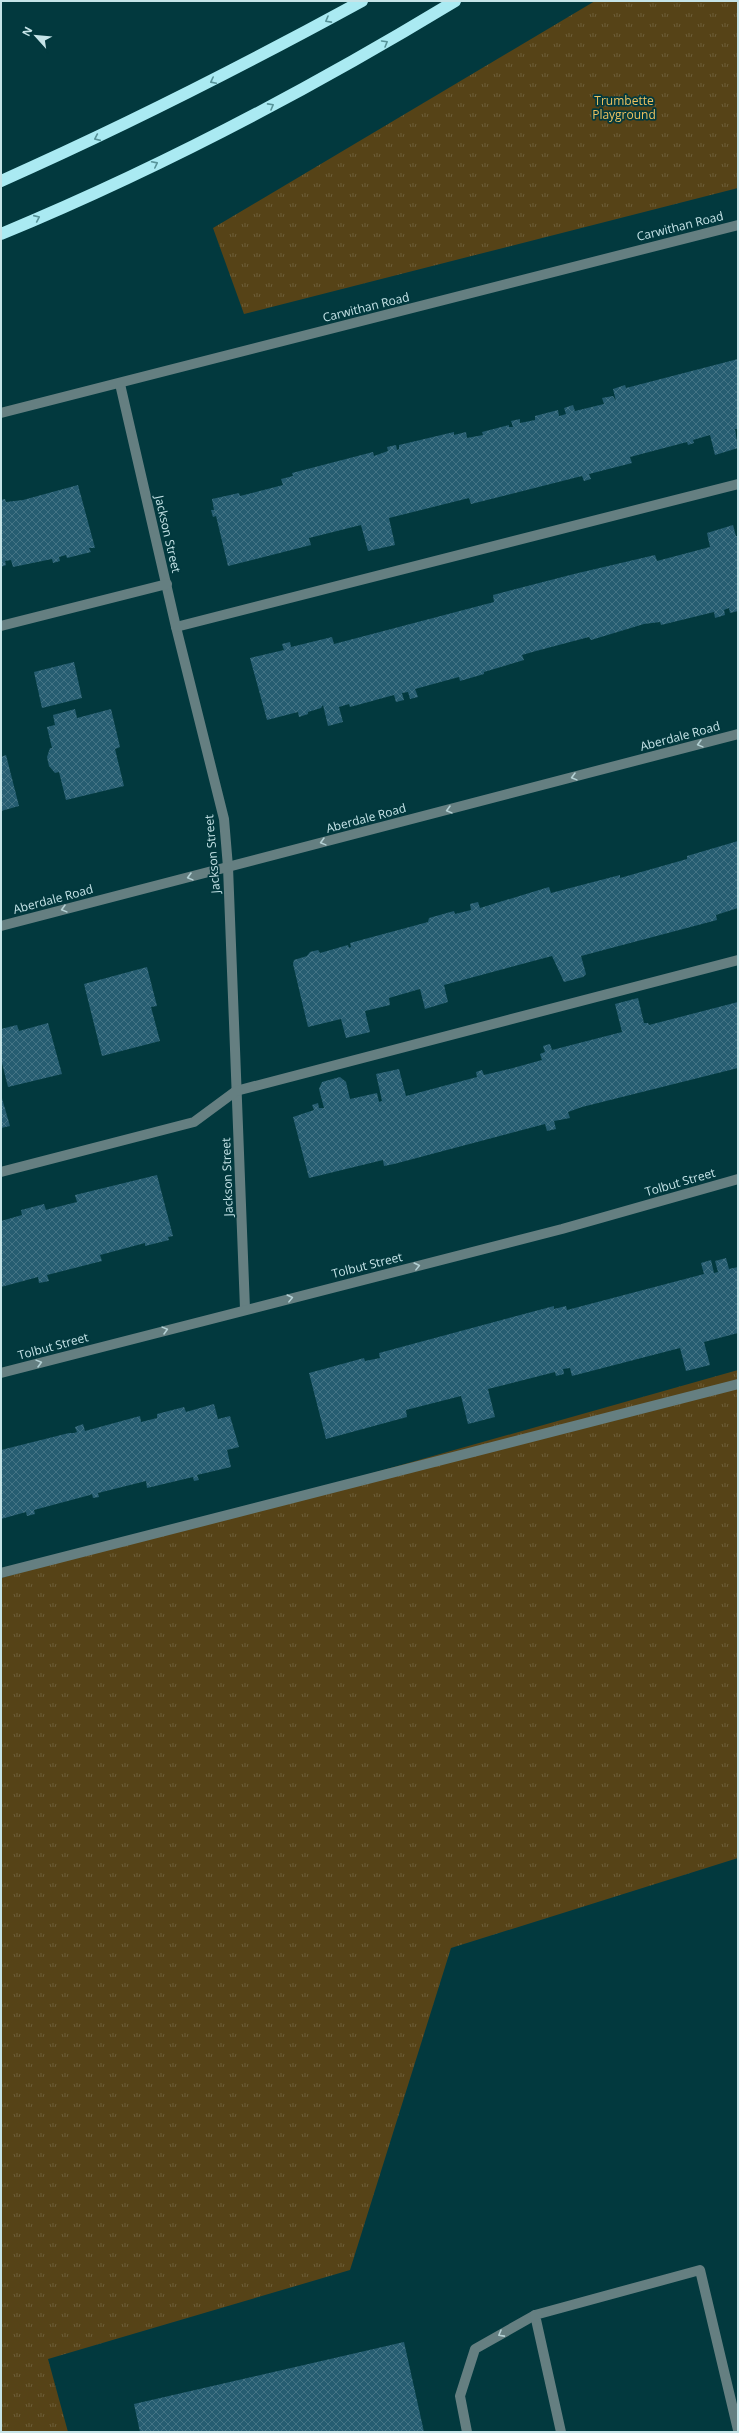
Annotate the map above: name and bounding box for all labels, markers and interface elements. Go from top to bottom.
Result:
one-way arrow [325,15,332,22]
north arrow [16,16,56,56]
text: N [18,24,35,39]
one-way arrow [381,41,388,48]
one-way arrow [210,76,218,84]
park label: Trumbette Playground [592,92,656,123]
one-way arrow [267,103,274,110]
one-way arrow [93,133,101,141]
one-way arrow [151,162,158,169]
street label: Carwithan Road [635,207,725,245]
one-way arrow [33,215,40,223]
street label: Carwithan Road [321,288,411,326]
street label: Jackson Street [151,493,185,574]
street label: Aberdale Road [638,717,722,755]
one-way arrow [697,739,704,748]
one-way arrow [571,772,578,781]
street label: Aberdale Road [324,799,408,837]
one-way arrow [445,805,452,813]
street label: Jackson Street [200,814,224,895]
one-way arrow [320,838,326,846]
one-way arrow [187,872,193,880]
street label: Aberdale Road [11,880,95,918]
one-way arrow [61,905,68,913]
street label: Jackson Street [217,1137,237,1218]
street label: Tolbut Street [643,1164,717,1200]
street label: Tolbut Street [330,1248,404,1282]
one-way arrow [413,1262,420,1271]
one-way arrow [287,1294,294,1303]
one-way arrow [161,1327,168,1335]
street label: Tolbut Street [16,1328,90,1364]
one-way arrow [35,1359,42,1368]
one-way arrow [498,2329,505,2337]

